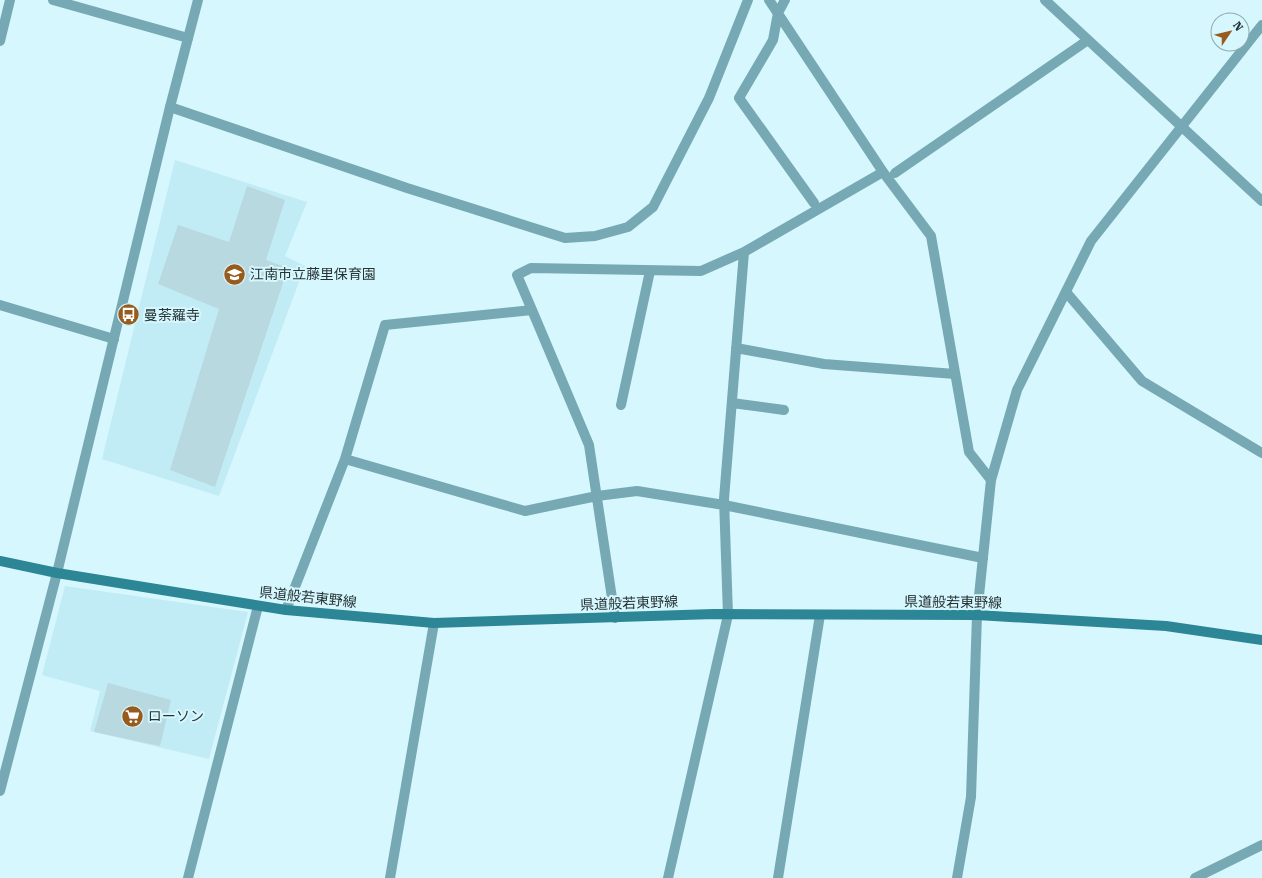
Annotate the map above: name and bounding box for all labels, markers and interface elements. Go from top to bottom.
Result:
north arrow [1210,12,1250,52]
text: N [1230,19,1246,34]
school or university icon: 江南市立藤里保育園 [222,261,248,287]
place label: 江南市立藤里保育園 [250,266,376,282]
bus stop icon: 曼荼羅寺 [116,302,142,328]
place label: 曼荼羅寺 [144,307,200,323]
street label: 県道般若東野線 [258,584,358,610]
street label: 県道般若東野線 [580,593,678,613]
street label: 県道般若東野線 [904,593,1002,611]
supermarket icon: ローソン [120,703,146,729]
place label: ローソン [148,708,204,724]

